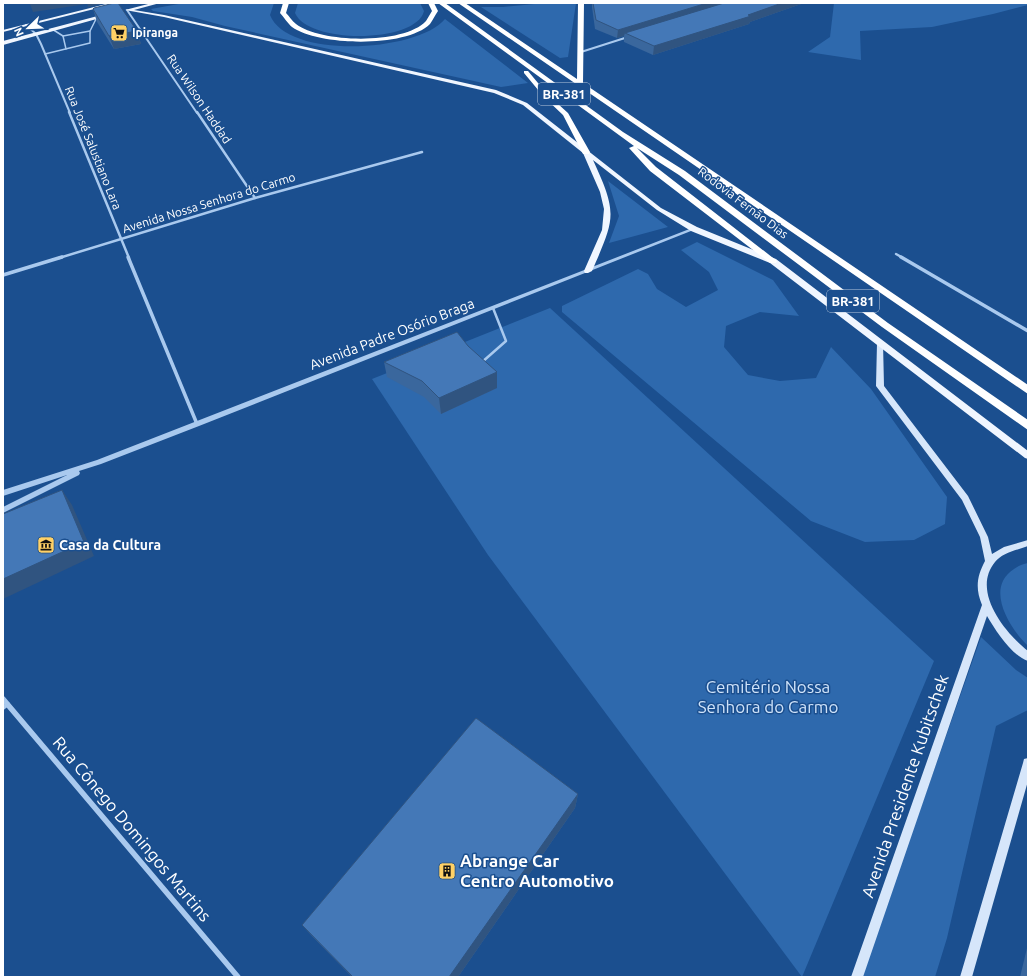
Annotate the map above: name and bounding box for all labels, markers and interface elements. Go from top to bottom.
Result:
north arrow [8,8,48,48]
supermarket icon: Ipiranga [109,23,129,43]
text: N [12,26,26,38]
place label: Ipiranga [132,26,178,39]
street label: Rua Wilson Haddad [165,52,234,146]
road number: BR-381 [538,83,590,105]
street label: Rua José Salustiano Lara [63,84,124,211]
street label: Rodovia Fernão Dias [696,165,791,241]
street label: Avenida Nossa Senhora do Carmo [121,170,297,235]
road number: BR-381 [827,290,879,312]
street label: Avenida Padre Osório Braga [307,295,477,373]
museum icon: Casa da Cultura [36,535,56,555]
place label: Casa da Cultura [59,537,161,553]
street label: Avenida Presidente Kubitschek [857,671,952,900]
park label: Cemitério Nossa Senhora do Carmo [698,677,838,716]
street label: Rua Cônego Domingos Martins [49,732,215,925]
place label: Abrange Car Centro Automotivo [460,851,614,890]
building icon: Abrange Car Centro Automotivo [437,861,457,881]

